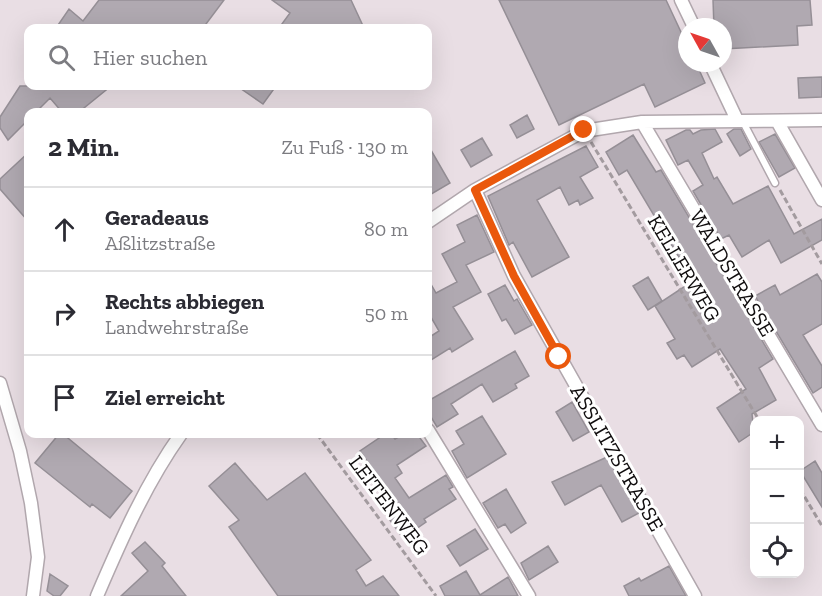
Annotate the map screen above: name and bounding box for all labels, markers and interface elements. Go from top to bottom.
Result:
north arrow [678,18,732,72]
search box [24,24,432,90]
icon: search [45,41,78,74]
text: Hier suchen [93,44,207,71]
route end [570,116,596,142]
text: 2 Min. [48,131,119,163]
text: Zu Fuß · 130 m [282,135,408,159]
text: Geradeaus [105,204,209,231]
street label: WALDSTRASSE [685,205,780,341]
street label: KELLERWEG [643,210,726,326]
icon: ahead [48,213,81,246]
text: 80 m [364,217,408,241]
text: Aßlitzstraße [105,231,215,255]
text: Rechts abbiegen [105,288,264,315]
icon: right [48,297,81,330]
text: 50 m [364,301,408,325]
text: Landwehrstraße [105,315,249,339]
route start [545,343,571,369]
street label: ASSLITZSTRASSE [565,380,669,535]
icon: arrive [48,381,81,414]
text: Ziel erreicht [105,384,225,411]
map controls [750,416,804,578]
button: + [750,416,804,470]
street label: LEITENWEG [344,450,435,559]
button: − [750,470,804,524]
button: locate [750,524,804,578]

